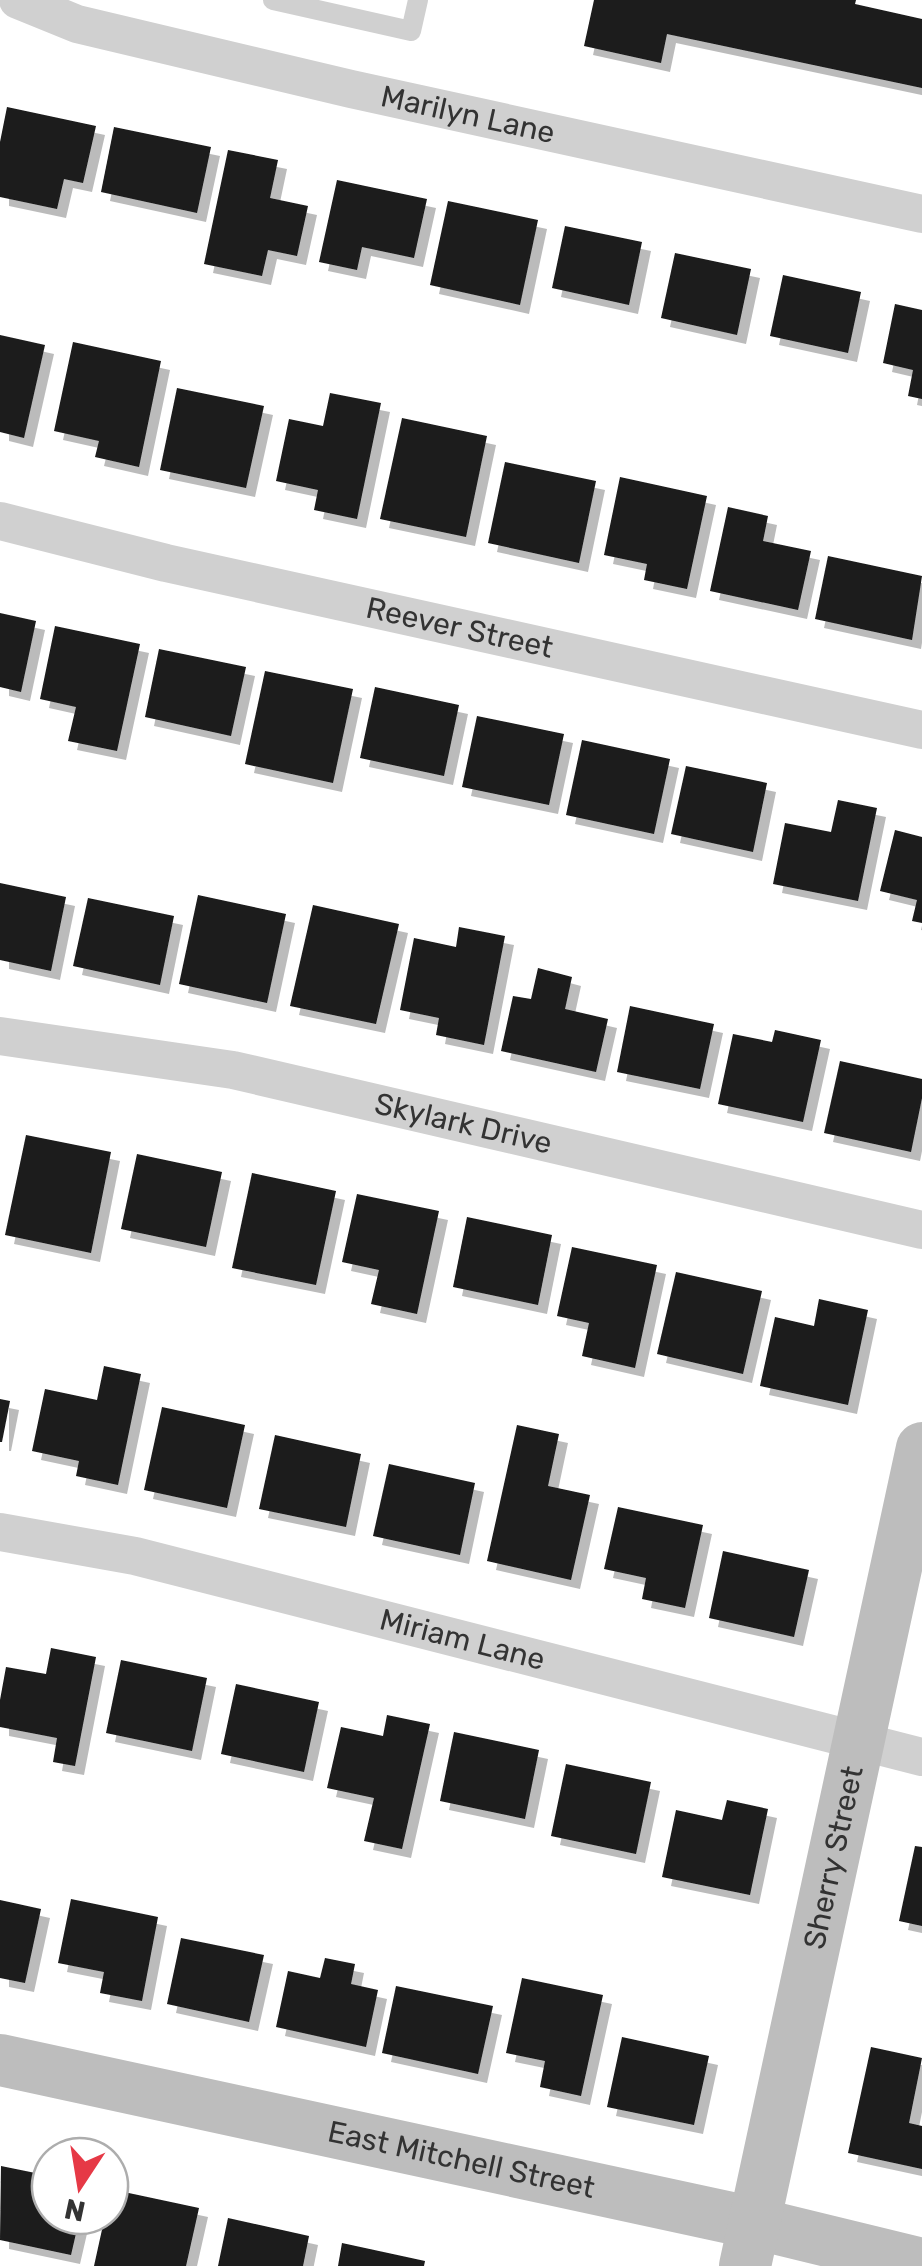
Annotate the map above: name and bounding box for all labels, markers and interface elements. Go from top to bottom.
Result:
street label: Marilyn Lane [378,78,558,151]
street label: Reever Street [363,590,557,666]
street label: Skylark Drive [371,1086,556,1161]
street label: Miriam Lane [376,1601,549,1678]
street label: Sherry Street [796,1762,871,1952]
street label: East Mitchell Street [324,2113,598,2206]
north arrow [30,2136,130,2236]
text: N [62,2192,88,2228]

